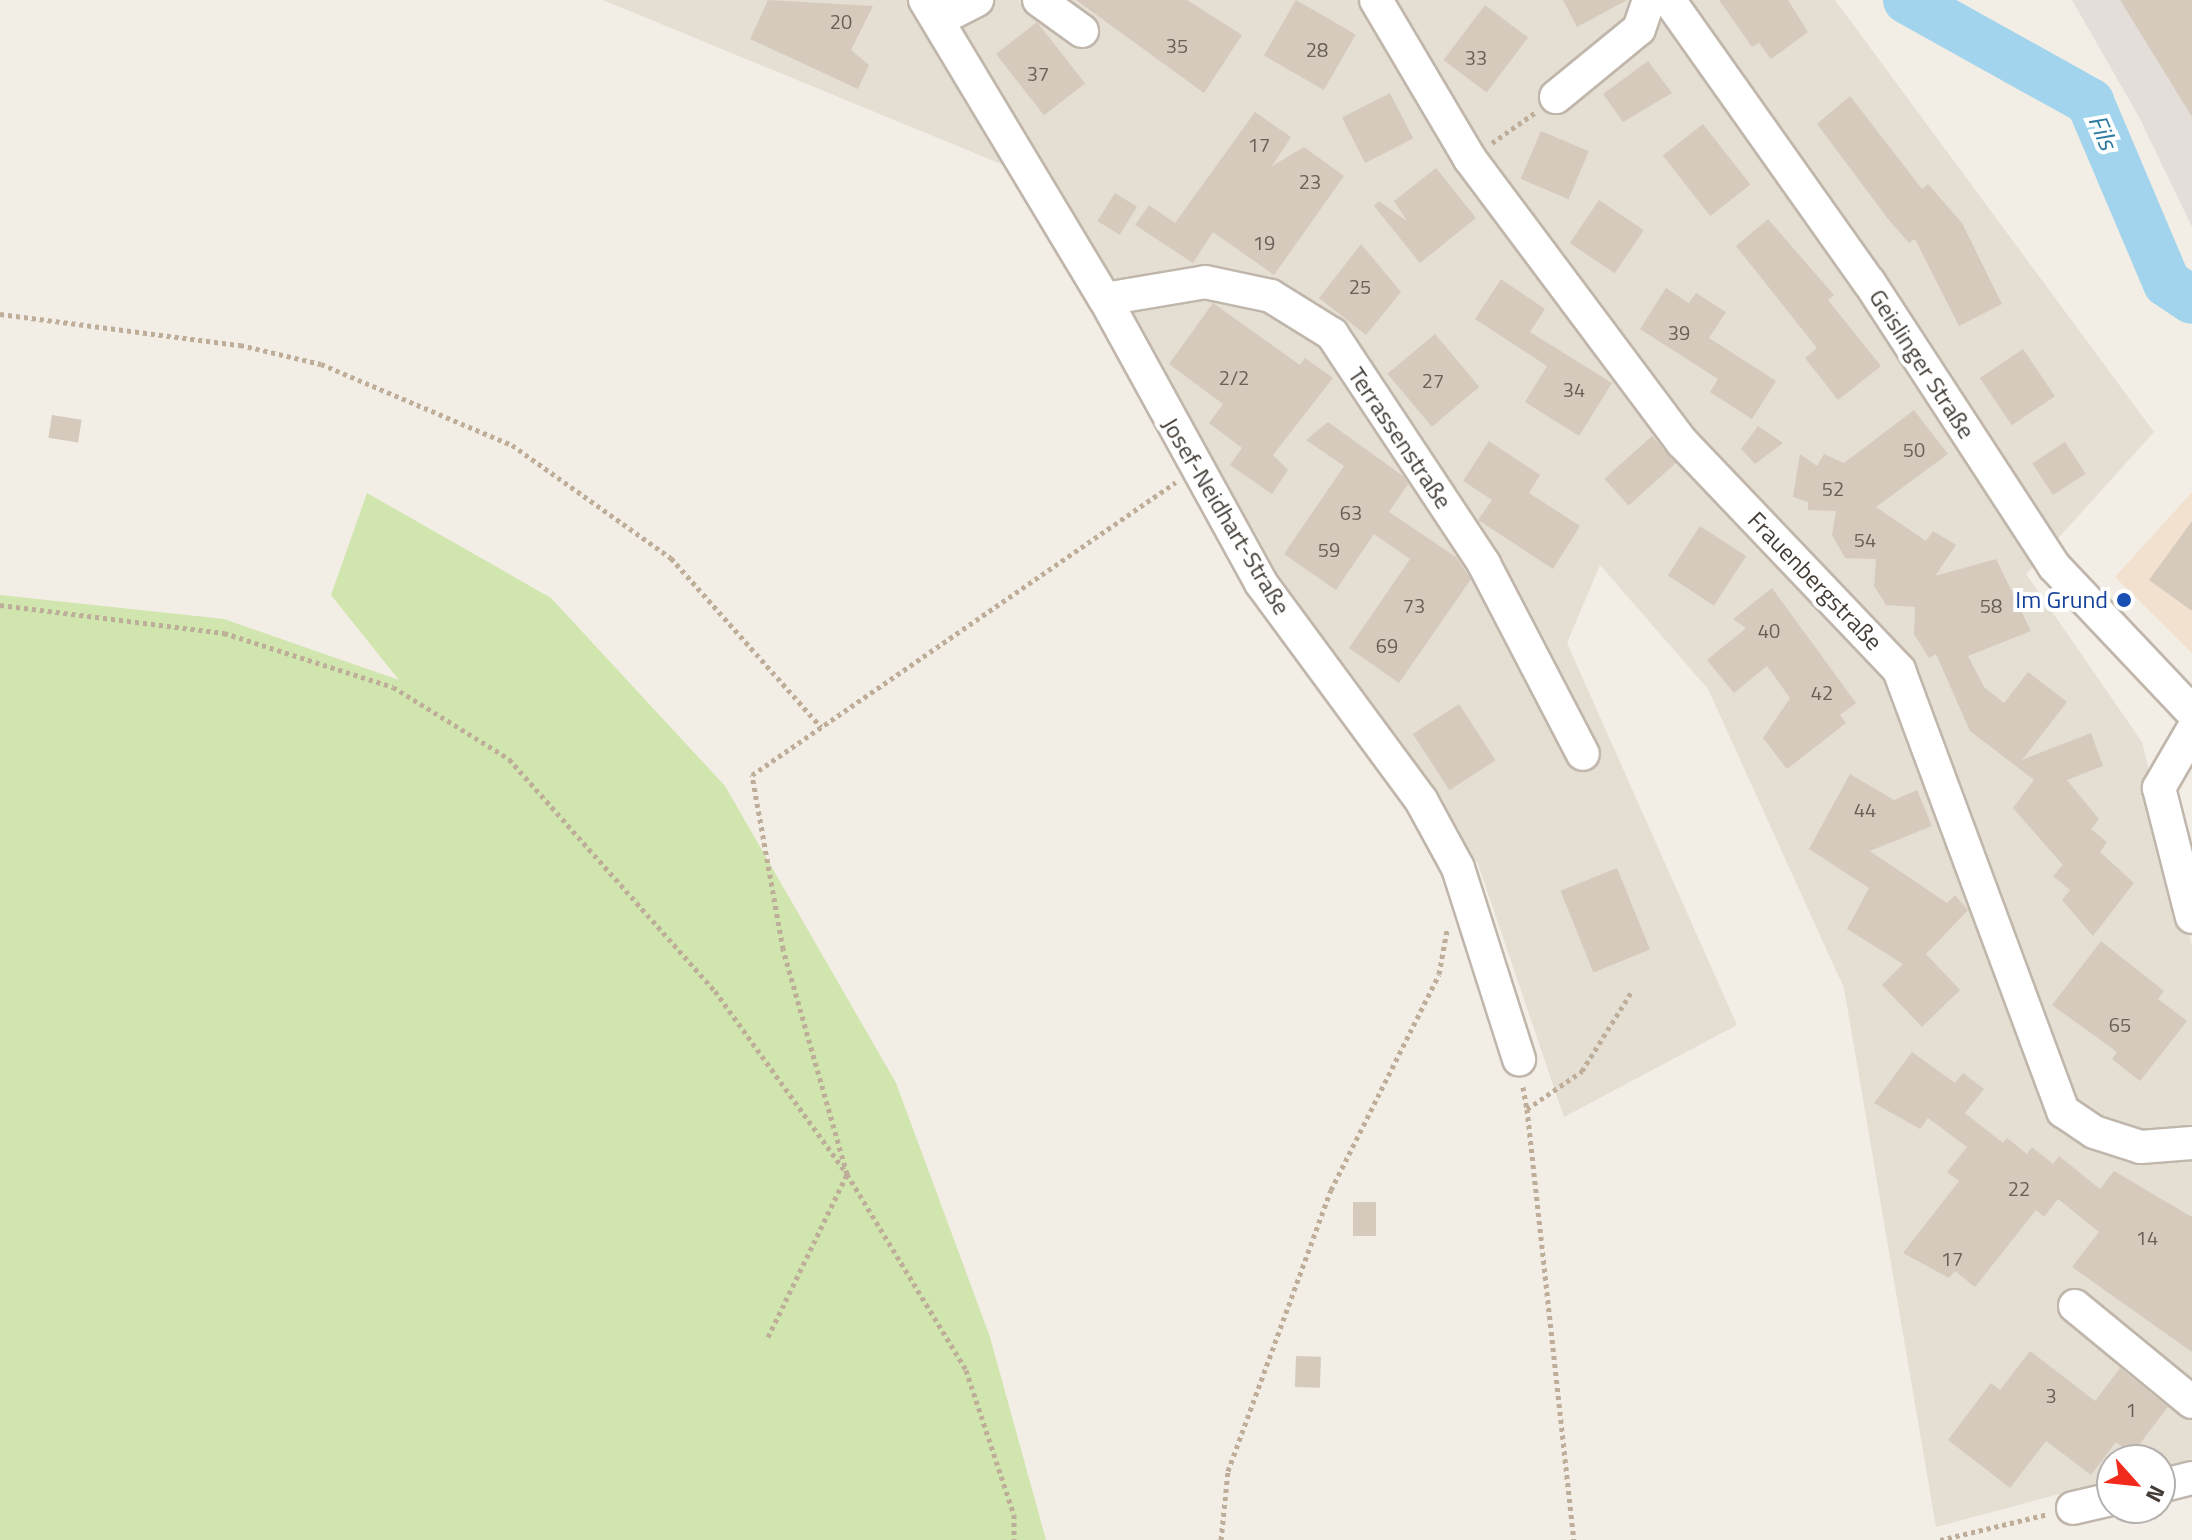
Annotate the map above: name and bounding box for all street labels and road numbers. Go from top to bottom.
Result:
street label: Geislinger Straße [1863,284,1981,444]
street label: Terrassenstraße [1342,362,1458,514]
street label: Josef-Neidhart-Straße [1156,412,1296,620]
street label: Frauenbergstraße [1742,506,1888,656]

